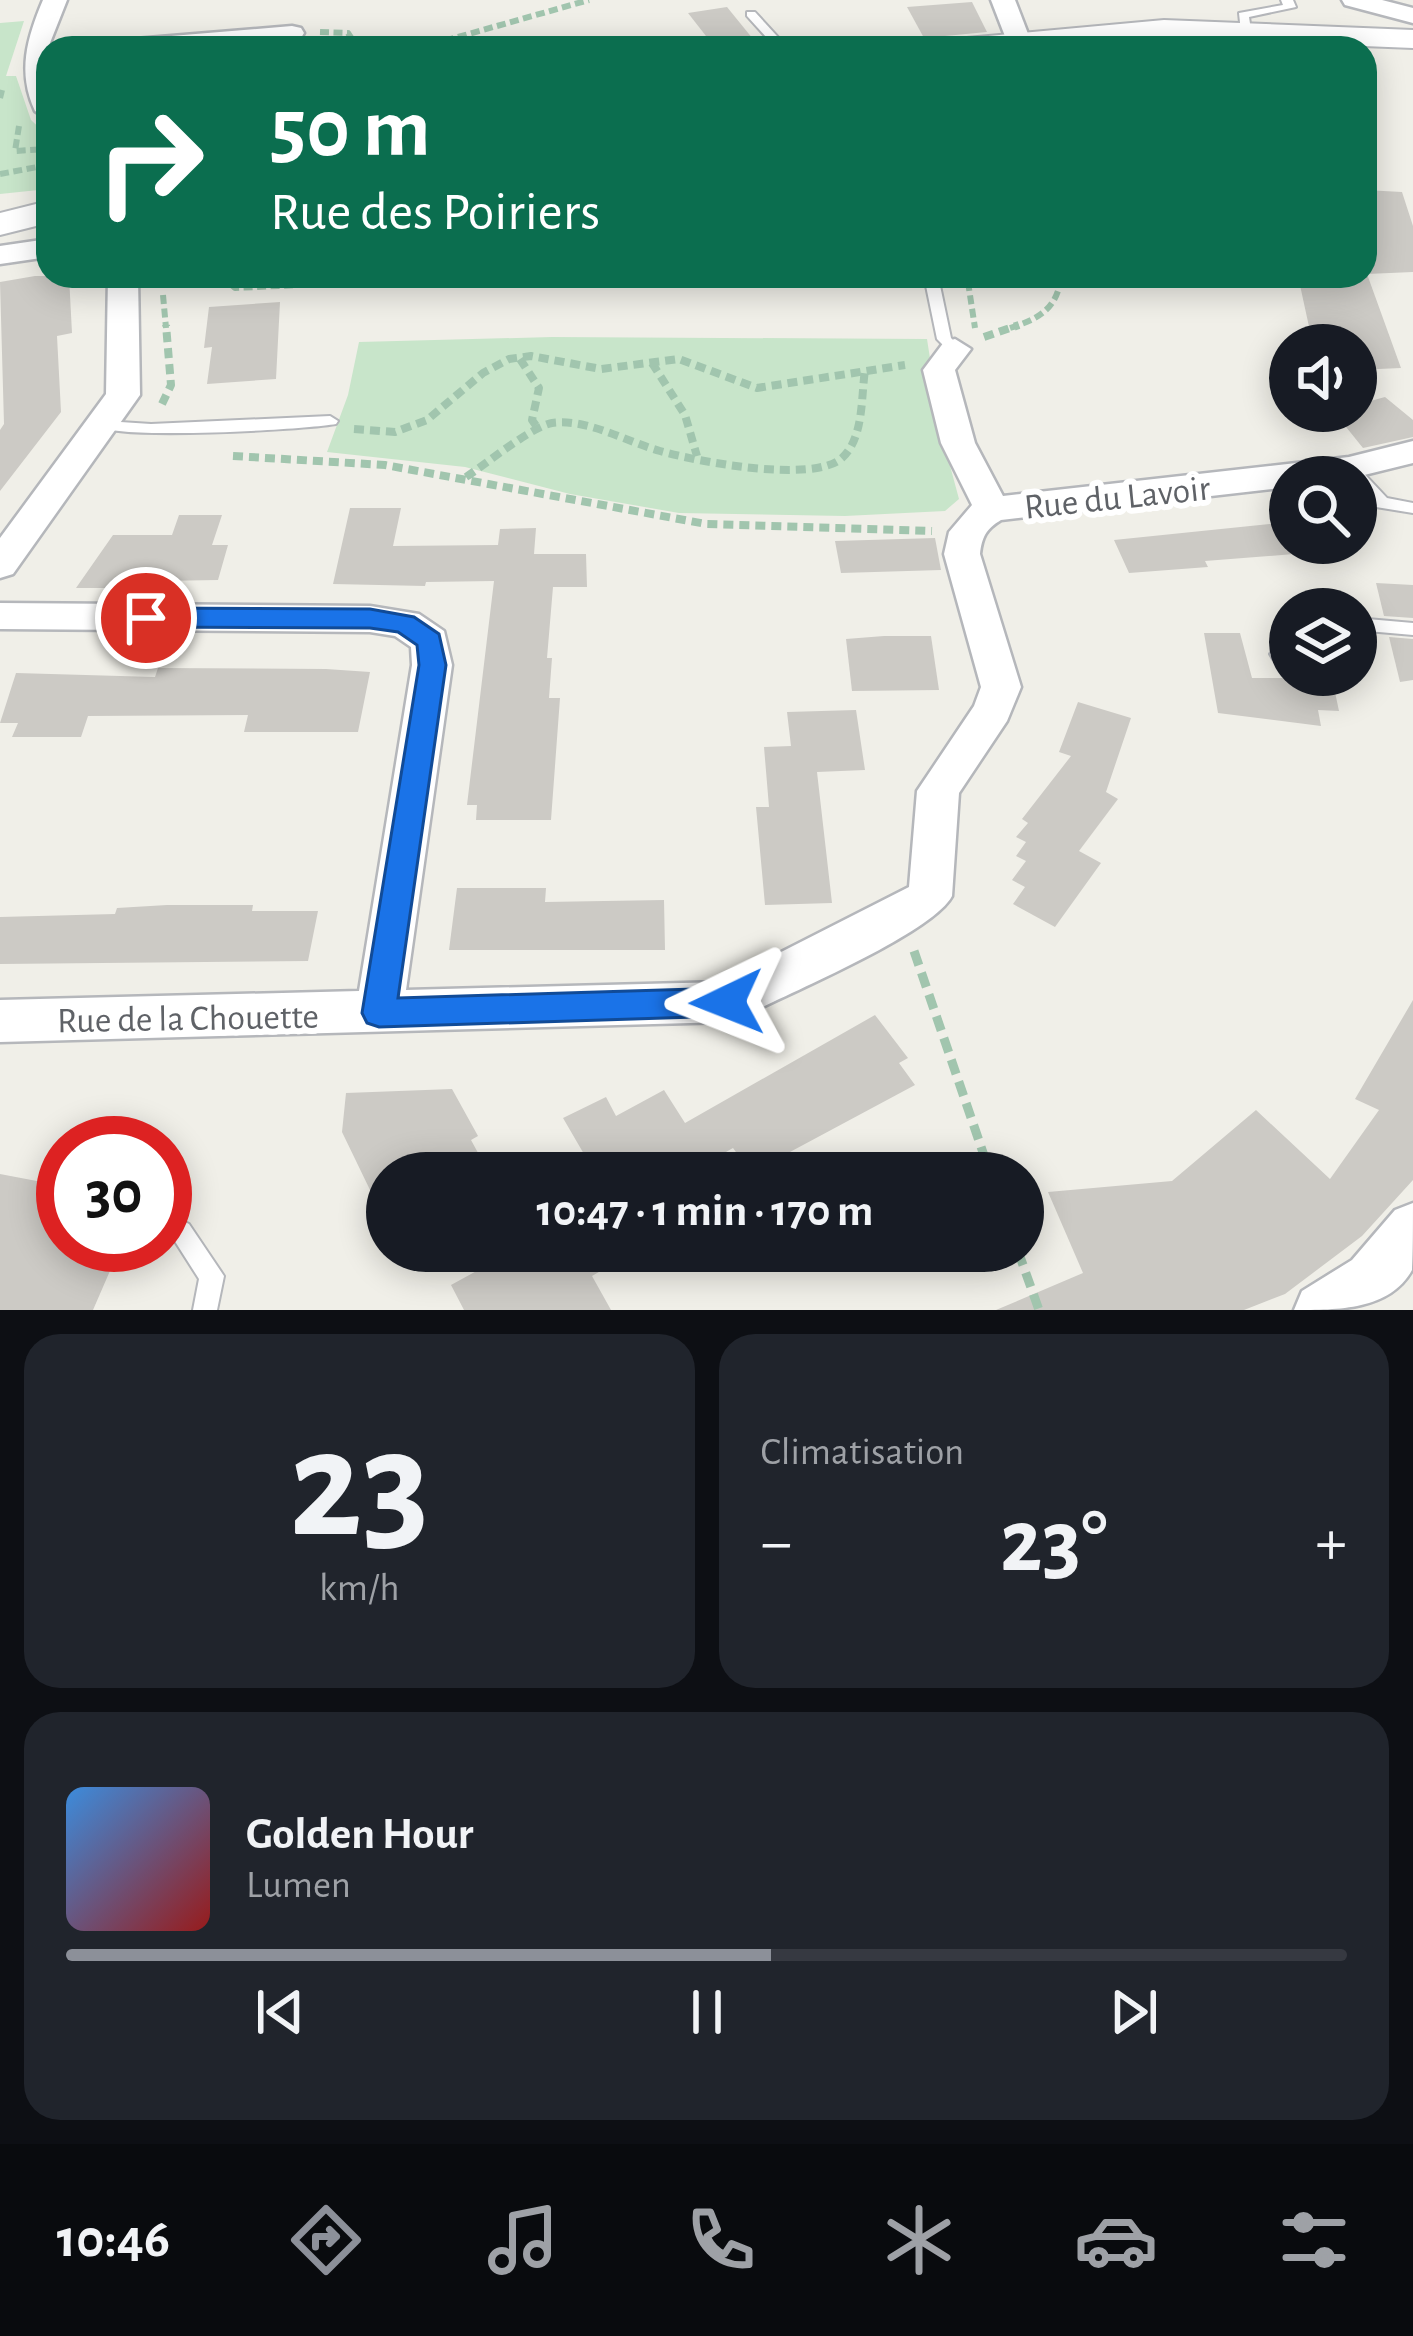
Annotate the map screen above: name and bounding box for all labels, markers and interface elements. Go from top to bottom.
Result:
icon: right [72,84,228,240]
text: 50 m [270,88,431,172]
text: Rue des Poiriers [270,186,600,240]
map controls [1269,324,1377,696]
button: sound [1269,324,1377,432]
button: search [1269,456,1377,564]
street label: Rue du Lavoir [1022,470,1212,526]
pin [95,567,197,669]
icon: arrive [113,585,179,651]
button: layers [1269,588,1377,696]
position arrow [664,939,790,1065]
street label: Rue de la Chouette [57,999,319,1039]
speed limit sign: 30 [36,1116,192,1272]
text: 10:47 · 1 min · 170 m [537,1189,873,1234]
text: 23 [289,1409,430,1565]
text: Climatisation [761,1433,964,1472]
text: 23° [1000,1498,1108,1588]
text: − [761,1510,792,1576]
text: + [1315,1510,1347,1576]
text: km/h [319,1569,399,1608]
text: Golden Hour [246,1812,473,1857]
text: Lumen [246,1866,351,1905]
icon: previous [247,1979,313,2045]
icon: pause [674,1979,740,2045]
icon: next [1101,1979,1167,2045]
icon: directions [284,2198,368,2282]
icon: music [481,2198,565,2282]
icon: phone [679,2198,763,2282]
icon: climate [877,2198,961,2282]
icon: car [1074,2198,1158,2282]
icon: filters [1272,2198,1356,2282]
text: 10:46 [57,2213,170,2267]

